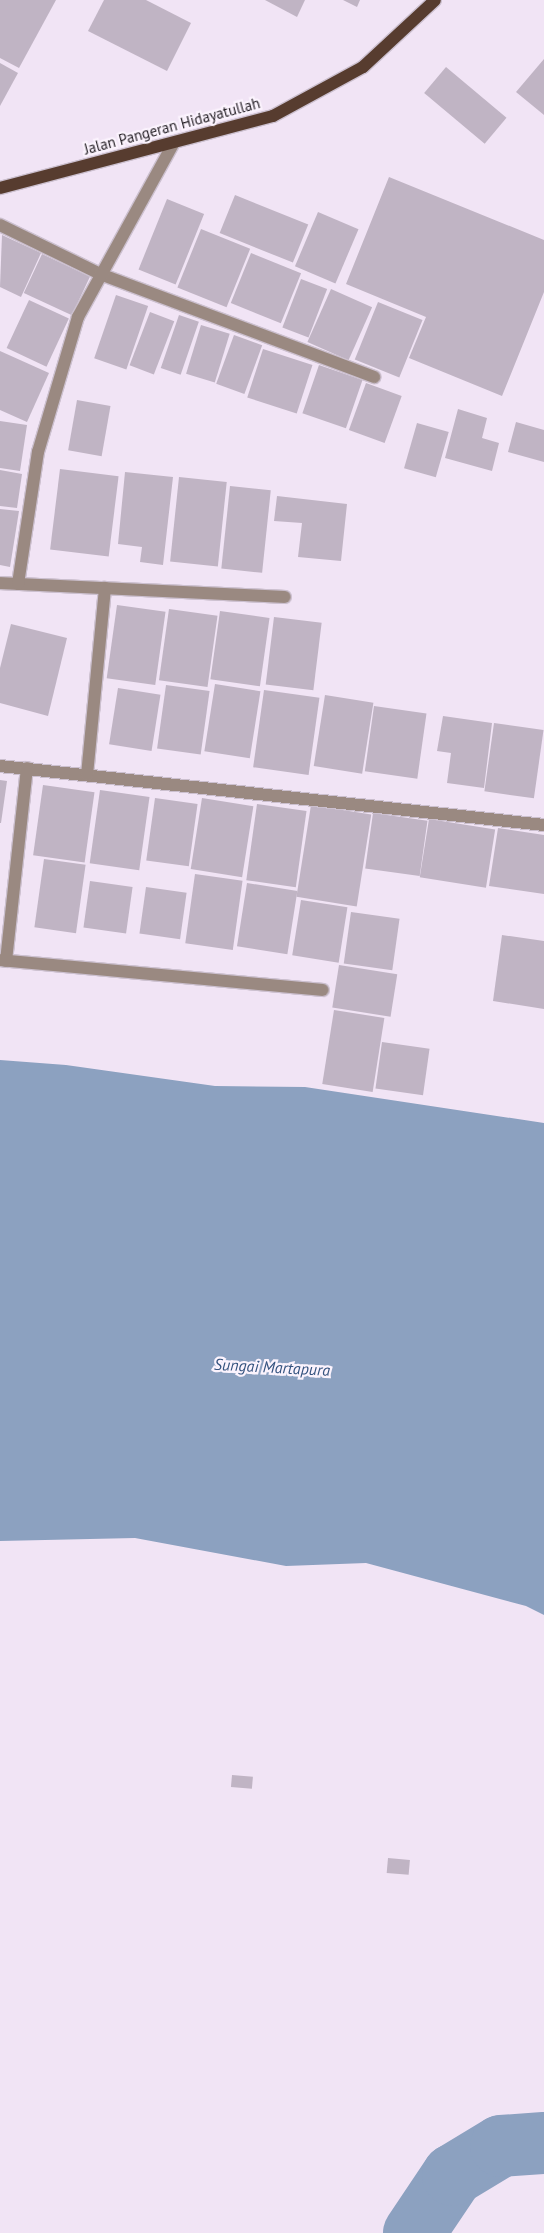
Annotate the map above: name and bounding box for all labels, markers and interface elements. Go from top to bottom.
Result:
street label: Jalan Pangeran Hidayatullah [82,94,262,158]
water label: Sungai Martapura [214,1354,330,1380]

